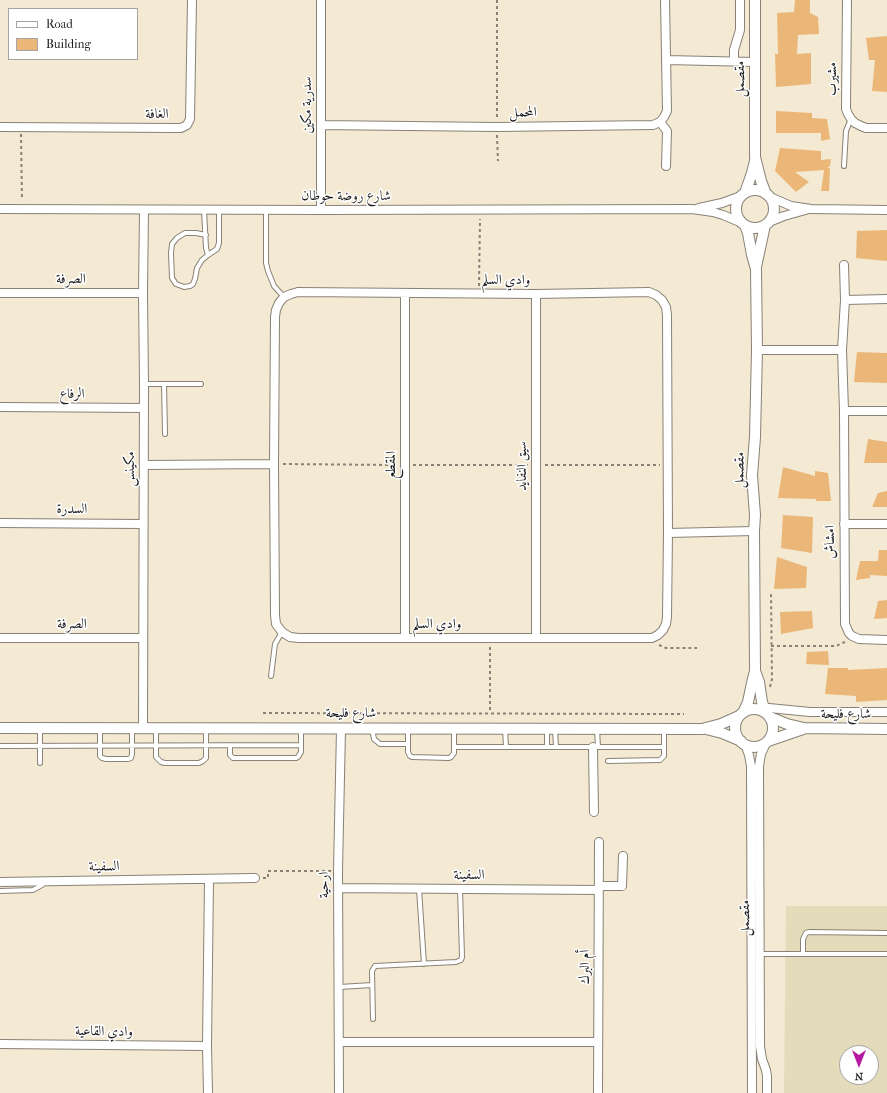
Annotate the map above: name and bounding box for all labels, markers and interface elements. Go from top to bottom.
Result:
legend [8,8,138,60]
text: Road [46,17,73,31]
text: Building [46,37,91,51]
street label: مقصمل [733,61,749,97]
street label: مشيرب [825,62,841,96]
street label: سدرية مكين [300,76,316,134]
street label: المحمل [509,104,537,122]
street label: الغافة [145,107,169,123]
street label: شارع روضة حوطان [301,189,391,205]
street label: الصرفة [56,272,86,288]
street label: وادي السلم [482,273,530,289]
street label: الرفاع [59,387,85,403]
street label: سيق النفايد [515,441,531,491]
street label: مكينس [123,451,139,487]
street label: المقطع [384,451,400,479]
street label: مقصمل [731,452,749,488]
street label: السدرة [57,502,87,518]
street label: امشاش [823,525,839,559]
street label: الصرفة [57,617,87,633]
street label: وادي السلم [413,617,461,633]
street label: شارع فليحة [326,706,376,722]
street label: شارع فليحة [821,707,871,723]
street label: السفينة [88,858,120,876]
street label: السفينة [454,868,484,884]
street label: ارحية [317,872,333,898]
street label: مقصمل [738,900,754,936]
street label: أم البرك [578,950,594,984]
street label: وادي القاعية [75,1023,133,1041]
north arrow [839,1045,879,1085]
text: N [855,1070,863,1083]

